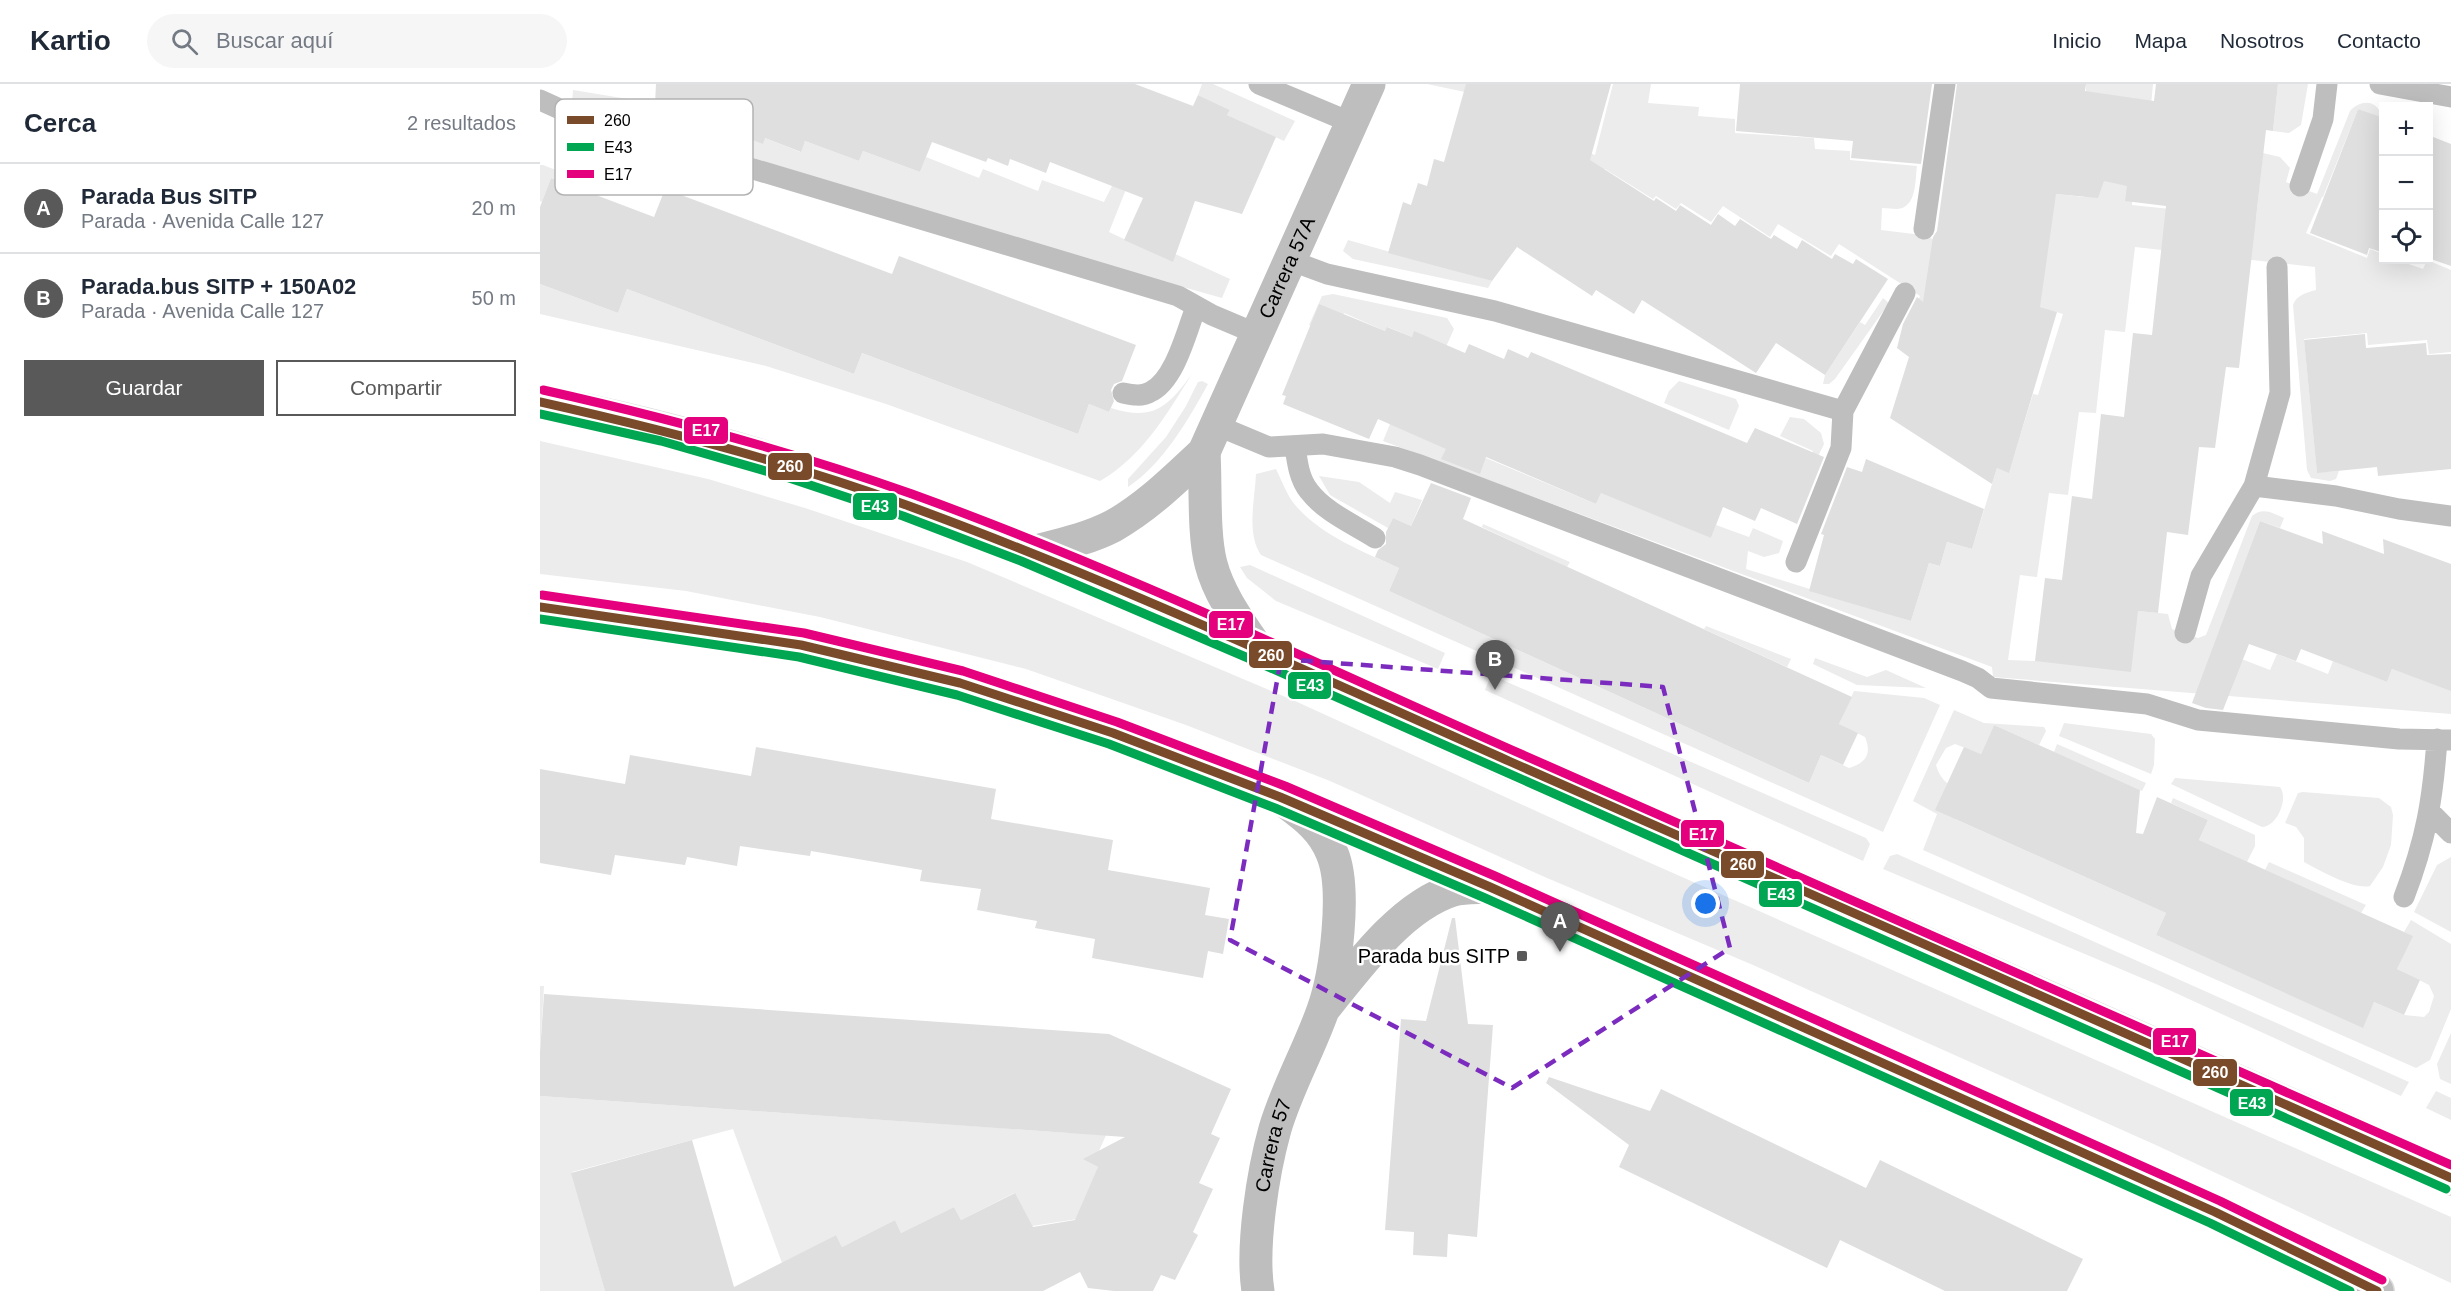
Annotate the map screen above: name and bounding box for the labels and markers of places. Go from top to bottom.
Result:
pin: B [1476,640,1514,690]
pin: A [1540,902,1580,952]
place label: Parada bus SITP [1358,945,1510,967]
marker: Parada bus SITP [1515,949,1529,963]

